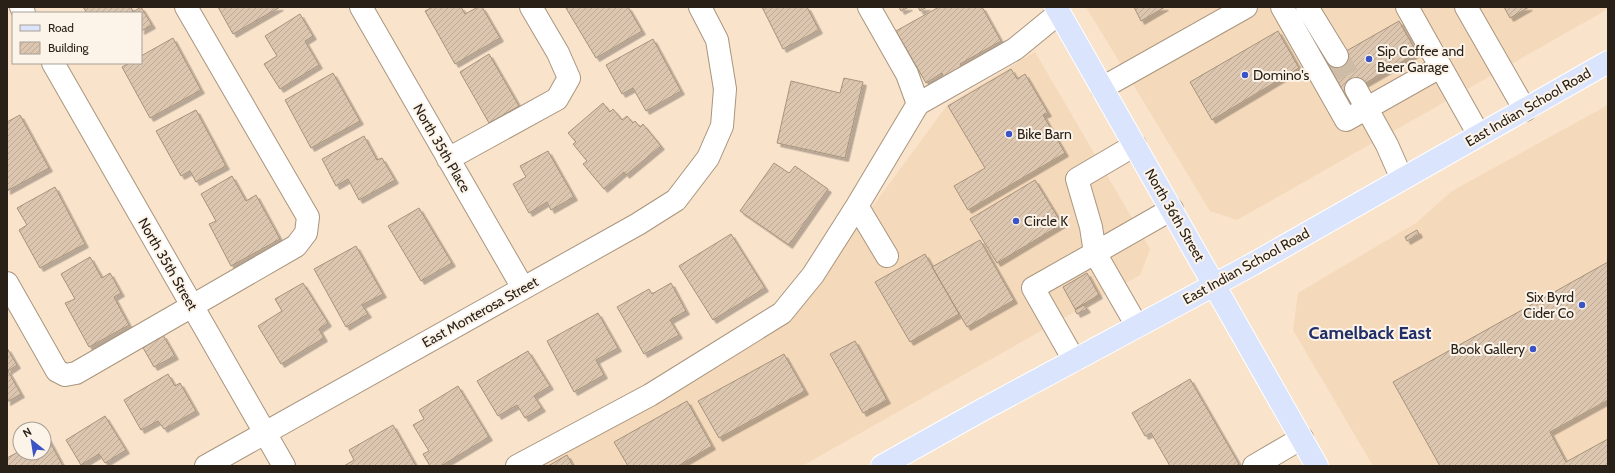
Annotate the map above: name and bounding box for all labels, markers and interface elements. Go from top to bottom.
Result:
legend [12,12,142,64]
text: Road [48,20,74,35]
text: Building [48,40,90,55]
place label: Sip Coffee and Beer Garage [1377,42,1464,76]
marker: Sip Coffee and Beer Garage [1364,54,1374,64]
street label: East Indian School Road [1462,64,1594,150]
place label: Domino's [1253,66,1310,84]
marker: Domino's [1240,70,1250,80]
street label: North 35th Place [409,101,475,195]
place label: Bike Barn [1017,125,1072,143]
marker: Bike Barn [1004,129,1014,139]
street label: North 36th Street [1141,165,1209,265]
place label: Circle K [1024,212,1068,230]
street label: North 35th Street [134,215,202,314]
marker: Circle K [1011,216,1021,226]
street label: East Indian School Road [1179,224,1313,308]
street label: East Monterosa Street [419,272,542,351]
place label: Six Byrd Cider Co [1523,288,1574,322]
marker: Six Byrd Cider Co [1577,300,1587,310]
district label: Camelback East [1309,322,1431,344]
place label: Book Gallery [1450,340,1525,358]
marker: Book Gallery [1528,344,1538,354]
north arrow [12,421,52,461]
text: N [20,424,34,440]

